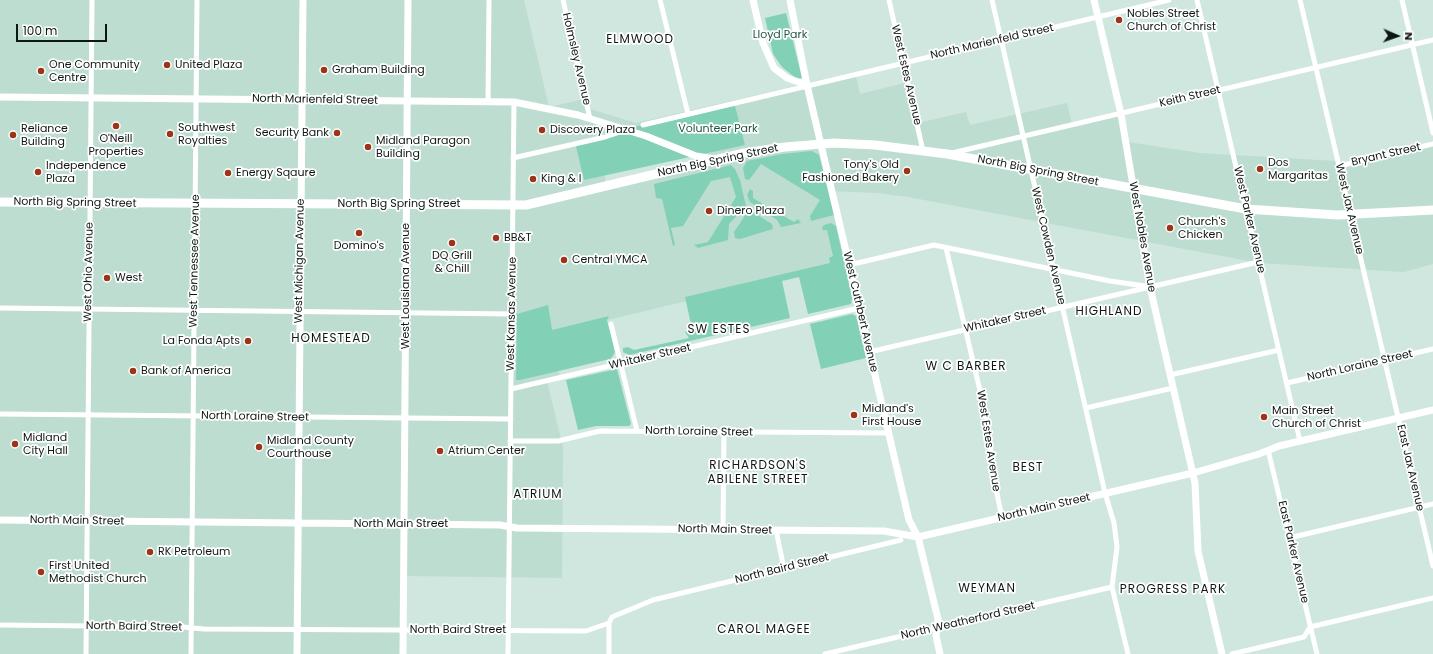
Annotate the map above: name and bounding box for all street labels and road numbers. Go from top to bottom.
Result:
street label: Holmsley Avenue [559,12,593,106]
street label: North Marienfeld Street [929,21,1055,63]
street label: West Estes Avenue [888,24,924,126]
street label: Keith Street [1158,84,1222,110]
street label: North Marienfeld Street [252,92,378,108]
street label: Bryant Street [1350,141,1422,169]
street label: North Big Spring Street [656,142,780,180]
street label: North Big Spring Street [976,153,1100,189]
street label: West Jax Avenue [1332,162,1366,256]
street label: West Parker Avenue [1230,165,1268,275]
street label: West Nobles Avenue [1126,181,1158,293]
street label: West Cowden Avenue [1028,186,1068,306]
street label: West Tennessee Avenue [187,194,203,328]
street label: North Big Spring Street [13,195,137,211]
street label: North Big Spring Street [337,197,461,211]
street label: West Michigan Avenue [292,198,308,324]
street label: West Ohio Avenue [82,222,96,322]
street label: West Louisiana Avenue [399,223,413,349]
street label: West Cuthbert Avenue [840,250,880,374]
street label: West Kansas Avenue [504,257,520,371]
street label: Whitaker Street [963,304,1047,336]
street label: Whitaker Street [608,341,692,373]
street label: North Loraine Street [1306,347,1414,385]
street label: West Estes Avenue [973,389,1003,493]
street label: North Loraine Street [201,409,309,425]
street label: East Jax Avenue [1394,423,1426,513]
street label: North Loraine Street [645,424,753,440]
street label: North Main Street [996,491,1092,525]
street label: East Parker Avenue [1275,500,1311,604]
street label: North Main Street [30,514,124,528]
street label: North Main Street [354,517,448,531]
street label: North Main Street [678,523,772,537]
street label: North Baird Street [734,551,830,587]
street label: North Weatherford Street [900,599,1036,643]
street label: North Baird Street [86,620,182,634]
street label: North Baird Street [410,623,506,637]

